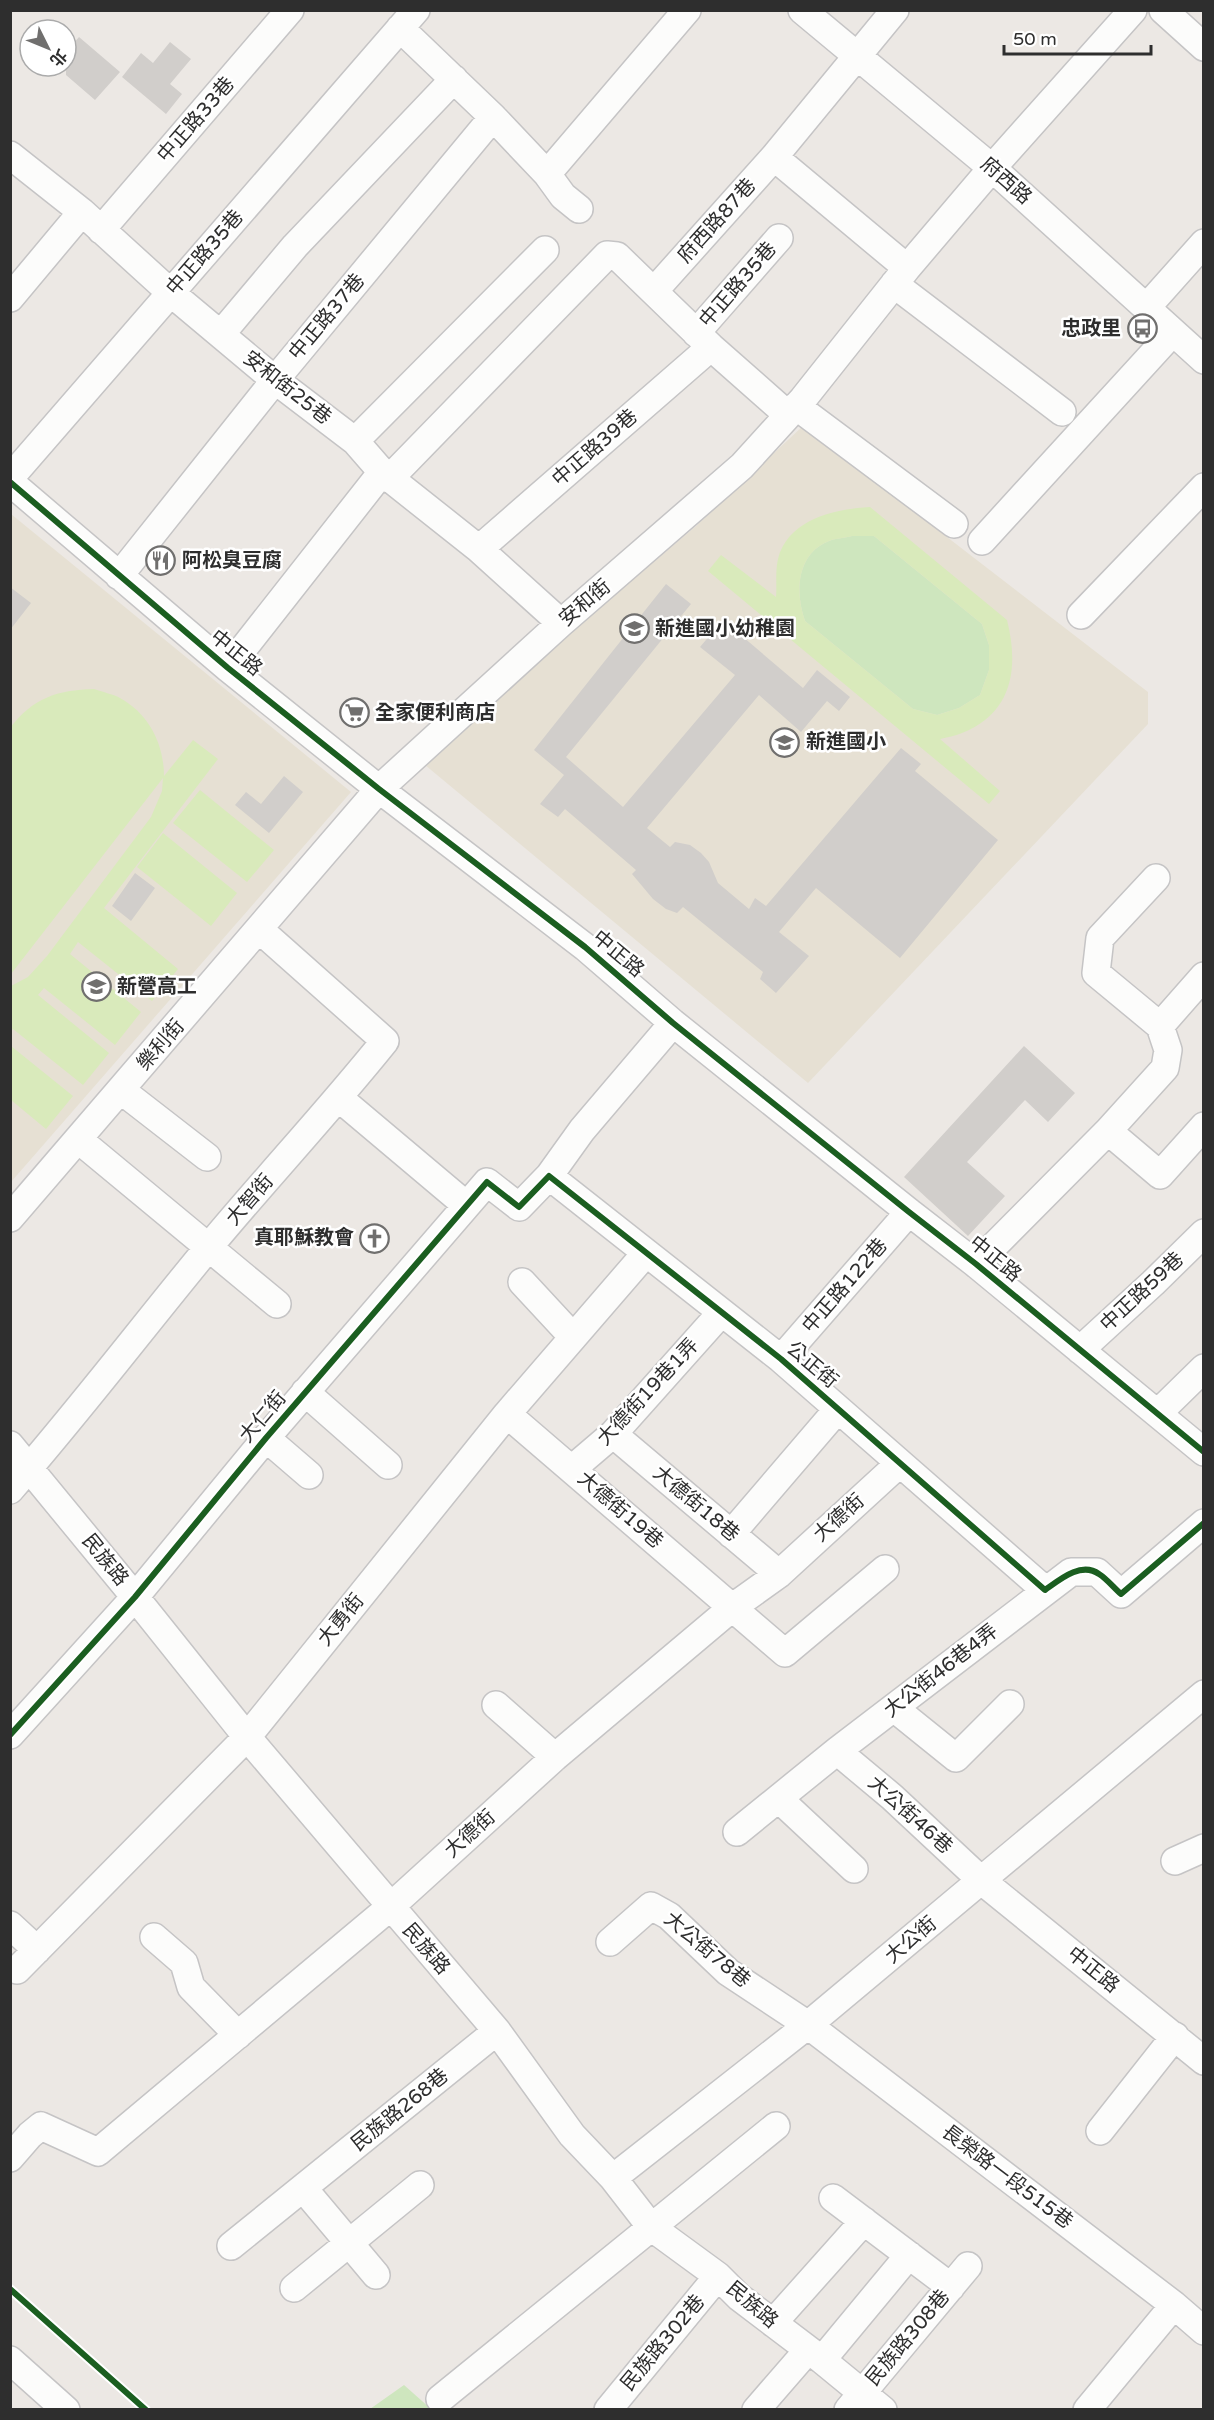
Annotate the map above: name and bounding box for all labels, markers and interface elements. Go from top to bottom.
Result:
north arrow [18,18,78,78]
scale bar [1004,18,1151,56]
text: 50 m [1013,28,1057,50]
text: 北 [45,45,71,70]
street label: 中正路33巷 [152,72,240,168]
street label: 府西路 [975,152,1037,210]
street label: 府西路87巷 [673,174,761,268]
street label: 中正路35巷 [161,205,249,301]
street label: 中正路35巷 [694,237,782,333]
street label: 中正路37巷 [284,269,370,365]
bus stop icon: 忠政里 [1126,313,1158,345]
place label: 忠政里 [1061,317,1121,341]
street label: 安和街25巷 [238,346,336,430]
street label: 中正路39巷 [547,404,643,492]
restaurant icon: 阿松臭豆腐 [145,545,177,577]
place label: 阿松臭豆腐 [182,549,282,573]
street label: 安和街 [554,575,616,631]
school or university icon: 新進國小幼稚園 [618,613,650,645]
place label: 新進國小幼稚園 [655,617,795,641]
street label: 中正路 [205,625,267,681]
supermarket icon: 全家便利商店 [338,697,370,729]
place label: 全家便利商店 [375,701,495,725]
school or university icon: 新進國小 [769,726,801,758]
place label: 新進國小 [806,730,886,754]
street label: 中正路 [587,926,649,982]
school or university icon: 新營高工 [80,971,112,1003]
place label: 新營高工 [117,975,197,999]
street label: 樂利街 [132,1014,190,1076]
street label: 大智街 [221,1169,279,1231]
church icon: 真耶穌教會 [359,1222,391,1254]
place label: 真耶穌教會 [254,1226,354,1250]
street label: 中正路 [964,1231,1026,1287]
street label: 中正路122巷 [797,1234,893,1338]
street label: 中正路59巷 [1095,1247,1189,1337]
street label: 大德街19巷1弄 [592,1333,704,1451]
street label: 公正街 [781,1337,843,1393]
street label: 大仁街 [235,1386,291,1448]
street label: 大德街18巷 [648,1461,744,1547]
street label: 大德街19巷 [572,1466,668,1554]
street label: 大德街 [809,1489,869,1547]
street label: 民族路 [77,1529,133,1591]
street label: 大勇街 [313,1589,369,1651]
street label: 大公街46巷4弄 [879,1619,1003,1723]
street label: 大公街46巷 [863,1771,957,1859]
street label: 大德街 [440,1805,500,1863]
street label: 大公街78巷 [659,1907,755,1993]
street label: 大公街 [880,1912,942,1968]
street label: 民族路 [397,1918,455,1980]
street label: 中正路 [1062,1942,1124,1998]
street label: 民族路268巷 [347,2064,453,2156]
street label: 長榮路一段515巷 [937,2120,1077,2234]
street label: 民族路 [721,2277,783,2333]
street label: 民族路308巷 [861,2285,955,2391]
street label: 民族路302巷 [616,2290,710,2396]

